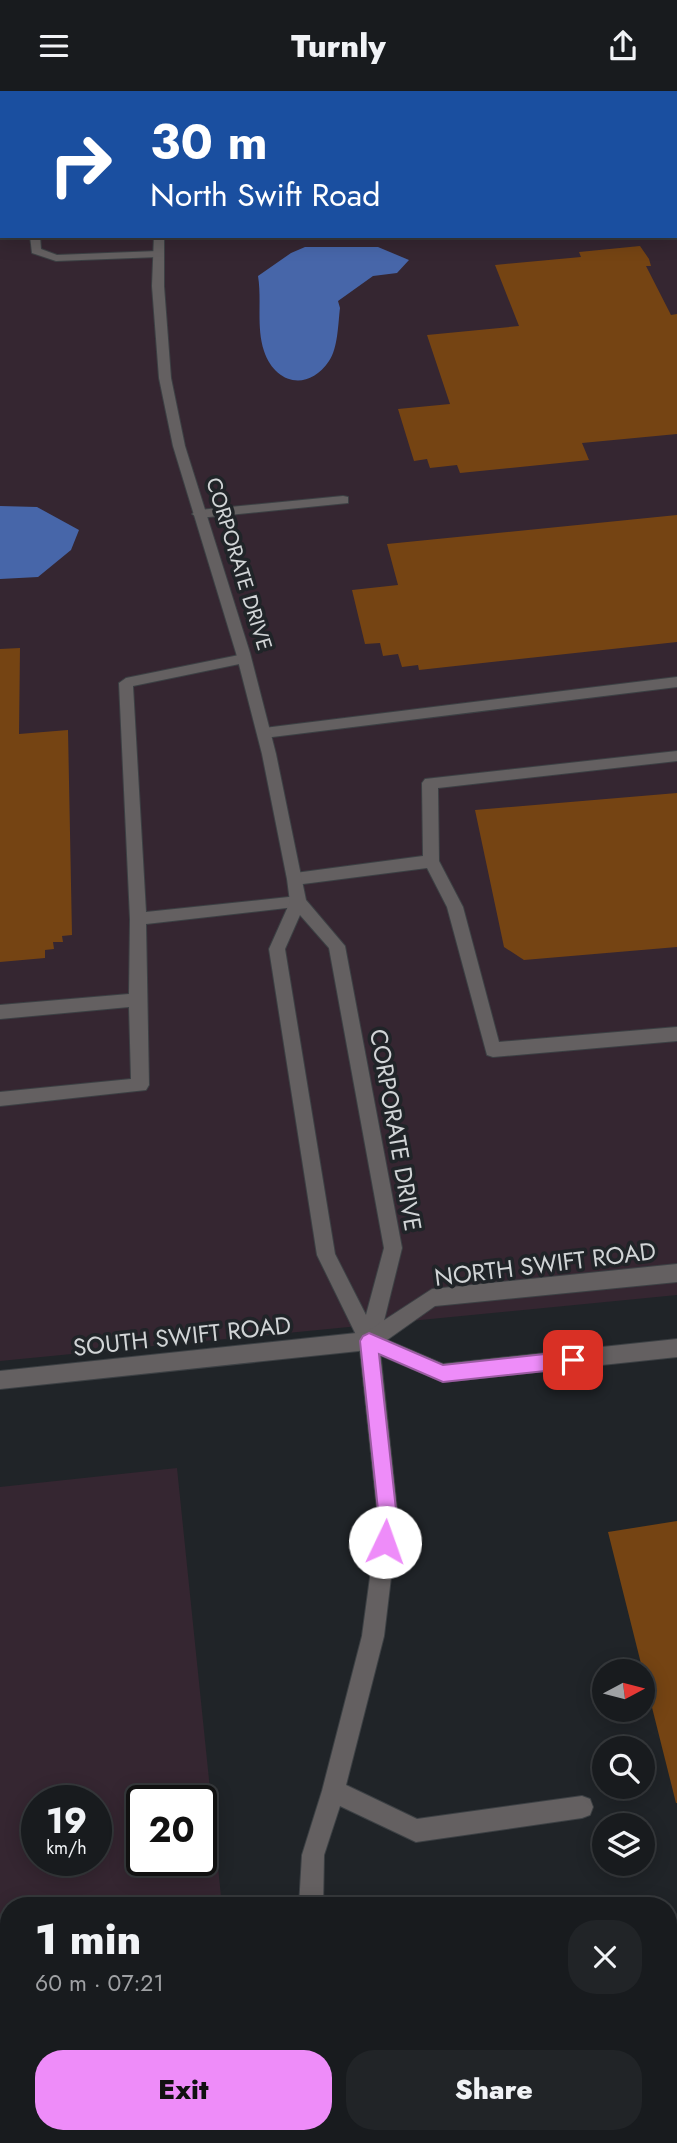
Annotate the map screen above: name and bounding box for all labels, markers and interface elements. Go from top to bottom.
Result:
text: Turnly [291,23,386,69]
icon: menu [35,27,73,65]
icon: share [604,27,642,65]
text: 30 m [150,107,268,177]
icon: right [35,119,126,210]
text: North Swift Road [150,172,380,218]
street label: CORPORATE DRIVE [198,474,280,654]
street label: CORPORATE DRIVE [361,1026,431,1234]
street label: NORTH SWIFT ROAD [432,1233,658,1295]
street label: SOUTH SWIFT ROAD [71,1307,293,1365]
pin [543,1330,603,1390]
icon: arrive [554,1341,592,1379]
position arrow [348,1505,422,1579]
north arrow [592,1659,654,1722]
map controls [592,1659,655,1876]
button: search [592,1736,655,1799]
speed limit sign: 20 [126,1785,217,1876]
text: 19 [46,1796,87,1846]
button: layers [592,1813,655,1876]
text: km/h [46,1835,87,1861]
text: 1 min [35,1909,141,1970]
button: close [568,1920,642,1994]
text: 60 m · 07:21 [35,1966,164,2000]
button: Exit [35,2050,332,2130]
button: Share [346,2050,642,2130]

